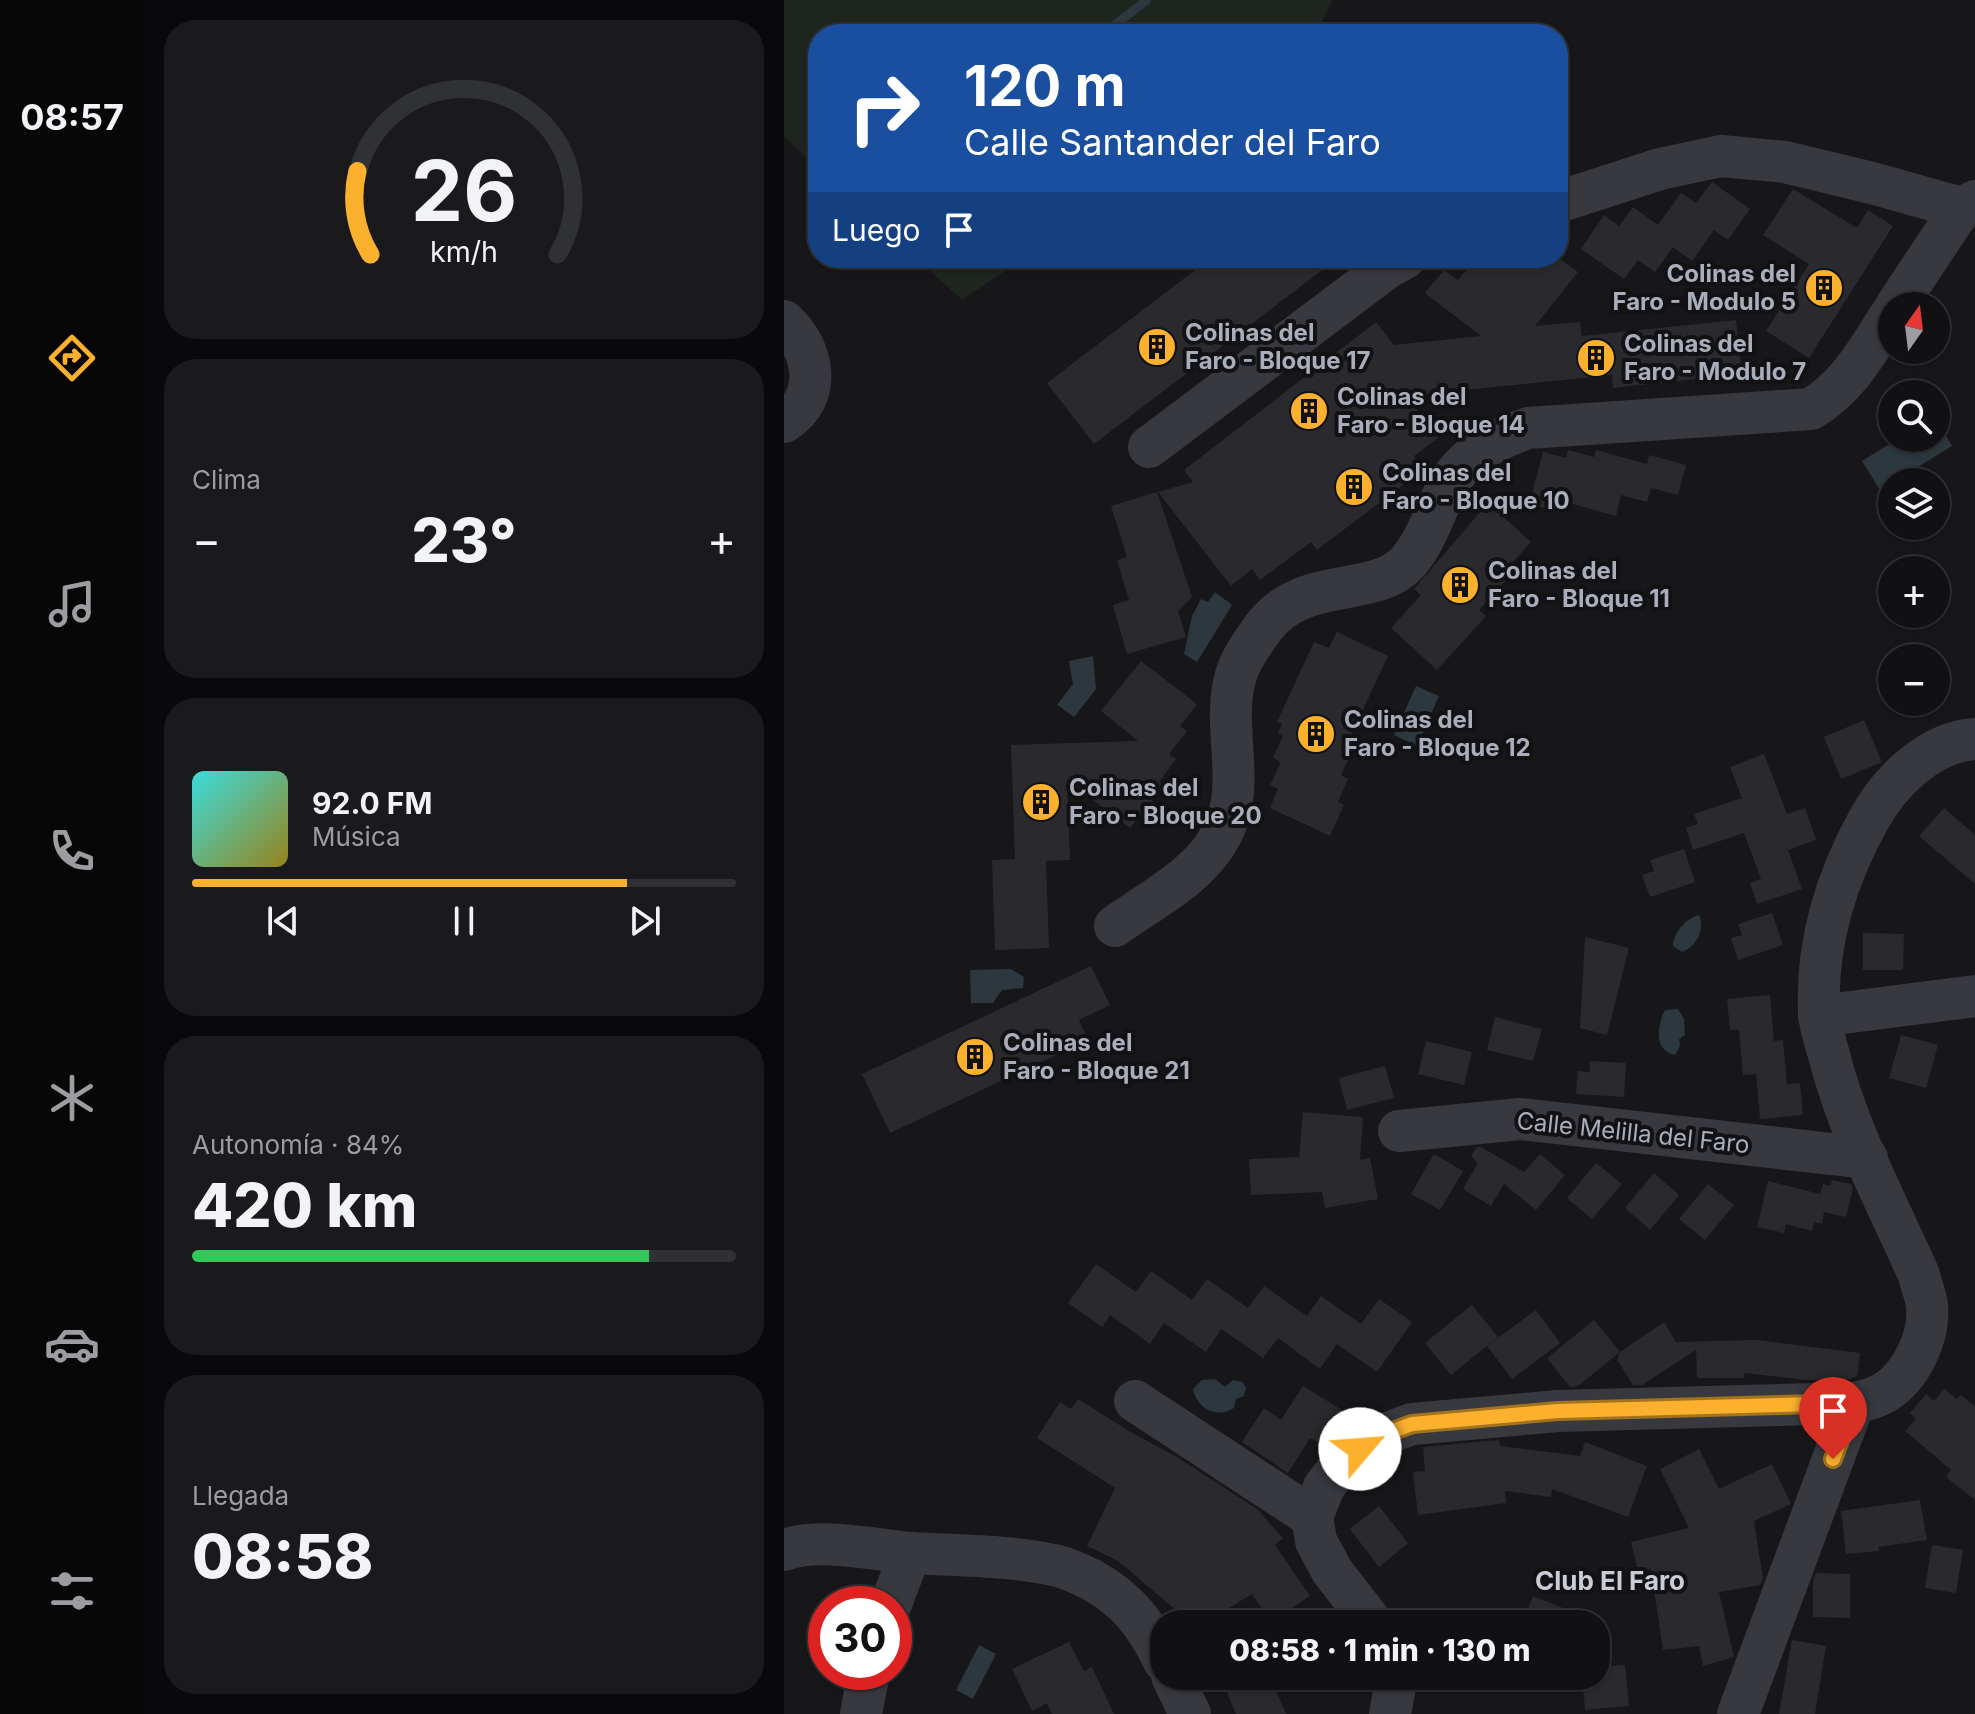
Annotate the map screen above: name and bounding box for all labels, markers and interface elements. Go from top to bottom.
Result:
text: 120 m [964,52,1126,120]
icon: right [832,56,936,160]
text: 08:57 [20,95,124,139]
text: Calle Santander del Faro [964,120,1381,164]
text: 26 [411,140,517,241]
icon: arrive [937,208,981,252]
text: Luego [832,212,921,248]
text: km/h [430,235,498,270]
place label: Colinas del Faro - Modulo 5 [1612,259,1796,316]
building icon: Colinas del Faro - Modulo 5 [1803,267,1845,309]
north arrow [1878,292,1950,364]
map controls [1878,292,1950,716]
place label: Colinas del Faro - Bloque 17 [1185,318,1371,375]
building icon: Colinas del Faro - Bloque 17 [1136,326,1178,368]
place label: Colinas del Faro - Modulo 7 [1624,329,1806,386]
icon: directions [44,330,100,386]
building icon: Colinas del Faro - Modulo 7 [1575,337,1617,379]
button: search [1878,380,1950,452]
place label: Colinas del Faro - Bloque 14 [1337,382,1525,439]
building icon: Colinas del Faro - Bloque 14 [1288,390,1330,432]
place label: Colinas del Faro - Bloque 10 [1382,458,1570,515]
text: Clima [192,464,261,495]
building icon: Colinas del Faro - Bloque 10 [1333,466,1375,508]
button: layers [1878,468,1950,540]
text: 23° [411,504,517,576]
text: − [192,513,221,567]
text: + [707,513,736,567]
place label: Colinas del Faro - Bloque 11 [1488,556,1670,613]
button: + [1878,556,1950,628]
building icon: Colinas del Faro - Bloque 11 [1439,564,1481,606]
icon: music [44,576,100,632]
button: − [1878,644,1950,716]
place label: Colinas del Faro - Bloque 12 [1344,705,1531,762]
building icon: Colinas del Faro - Bloque 12 [1295,713,1337,755]
place label: Colinas del Faro - Bloque 20 [1069,773,1262,830]
building icon: Colinas del Faro - Bloque 20 [1020,781,1062,823]
text: 92.0 FM [312,785,432,821]
text: Música [312,821,401,852]
icon: phone [44,823,100,879]
icon: previous [261,899,305,943]
icon: pause [442,899,486,943]
icon: next [623,899,667,943]
place label: Colinas del Faro - Bloque 21 [1003,1028,1190,1085]
building icon: Colinas del Faro - Bloque 21 [954,1036,996,1078]
icon: climate [44,1070,100,1126]
street label: Calle Melilla del Faro [1515,1106,1751,1159]
text: Autonomía · 84% [192,1129,404,1160]
text: 420 km [192,1169,417,1241]
icon: car [44,1316,100,1372]
pin [1799,1377,1867,1459]
icon: arrive [1811,1389,1855,1433]
position arrow [1318,1407,1402,1491]
text: Llegada [192,1480,289,1511]
text: 08:58 [192,1520,373,1592]
icon: filters [44,1563,100,1619]
district label: Club El Faro [1535,1565,1685,1596]
speed limit sign: 30 [808,1586,912,1690]
text: 08:58 · 1 min · 130 m [1229,1632,1531,1668]

